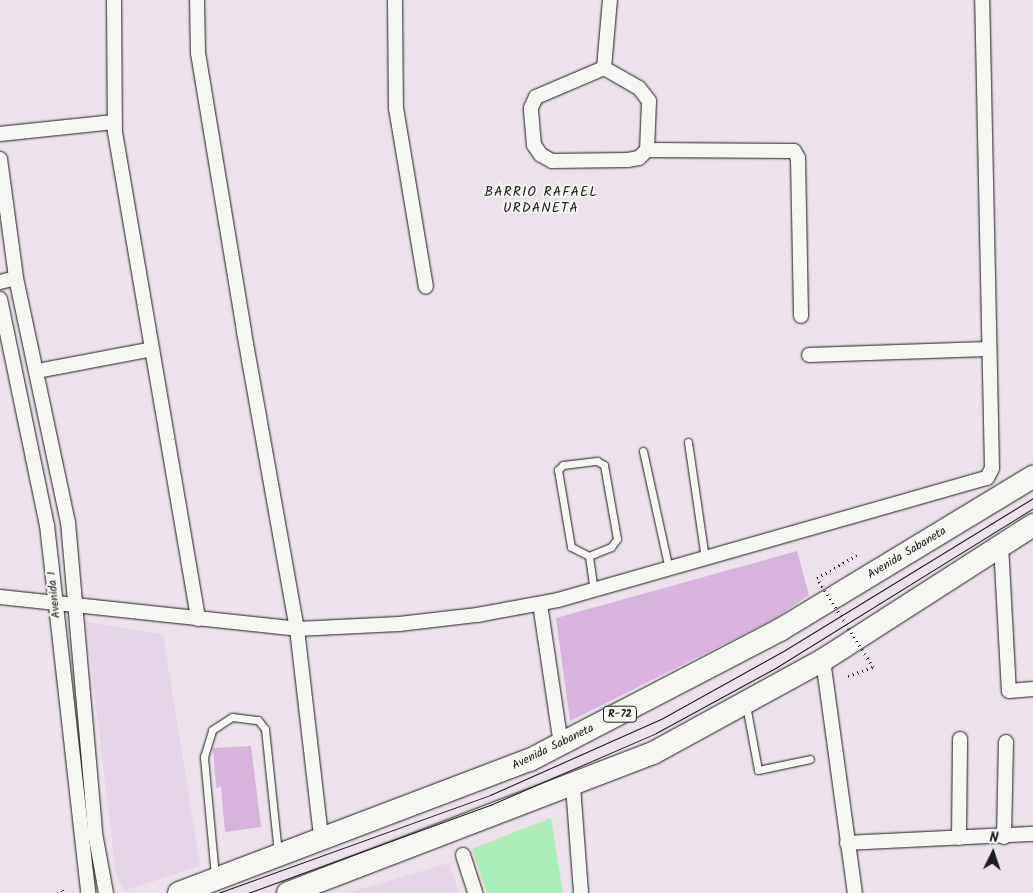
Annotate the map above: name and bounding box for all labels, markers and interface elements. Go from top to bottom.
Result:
district label: BARRIO RAFAEL URDANETA [483,184,599,216]
street label: Avenida Sabaneta [865,524,949,582]
street label: Avenida 1 [44,571,64,619]
road number: R-72 [602,706,638,722]
street label: Avenida Sabaneta [510,721,596,773]
text: N [989,827,999,849]
north arrow [968,828,1018,878]

